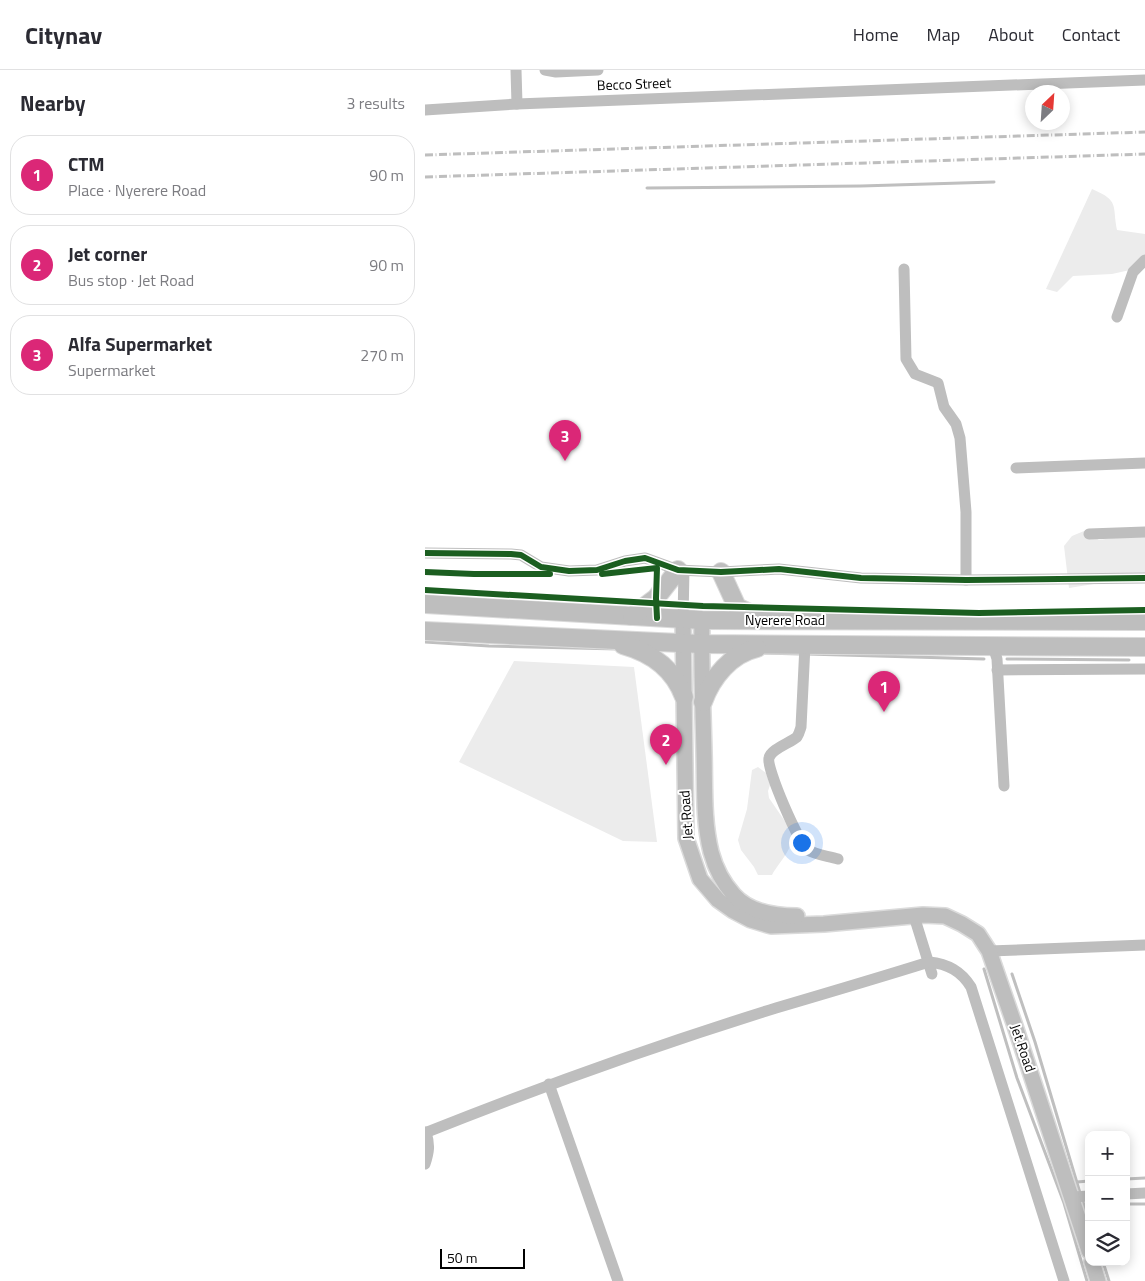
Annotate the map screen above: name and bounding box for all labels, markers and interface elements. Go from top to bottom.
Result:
text: Citynav [25,17,102,53]
text: Home [853,21,899,48]
text: Map [927,21,960,48]
text: About [988,21,1034,48]
text: Contact [1062,21,1120,48]
street label: Becco Street [596,72,672,95]
north arrow [1025,85,1070,130]
text: Nearby [20,87,85,119]
text: 3 results [346,91,405,115]
text: CTM [68,149,105,178]
text: 1 [33,163,41,187]
text: 90 m [369,163,404,187]
text: Place · Nyerere Road [68,178,206,202]
text: Jet corner [68,239,147,268]
text: 2 [33,253,41,277]
text: 90 m [369,253,404,277]
text: Bus stop · Jet Road [68,268,194,292]
text: Alfa Supermarket [68,329,212,358]
text: 3 [33,343,41,367]
text: 270 m [360,343,404,367]
text: Supermarket [68,358,155,382]
pin: 3 [549,420,581,461]
street label: Nyerere Road [745,609,825,630]
pin: 1 [868,671,900,712]
pin: 2 [650,724,682,765]
street label: Jet Road [673,790,698,840]
your location [789,830,815,856]
street label: Jet Road [1006,1021,1041,1075]
map controls [1085,1131,1130,1266]
button: + [1085,1131,1130,1176]
button: − [1085,1176,1130,1221]
button: layers [1085,1221,1130,1266]
scale bar [440,1246,525,1269]
text: 50 m [447,1247,477,1268]

